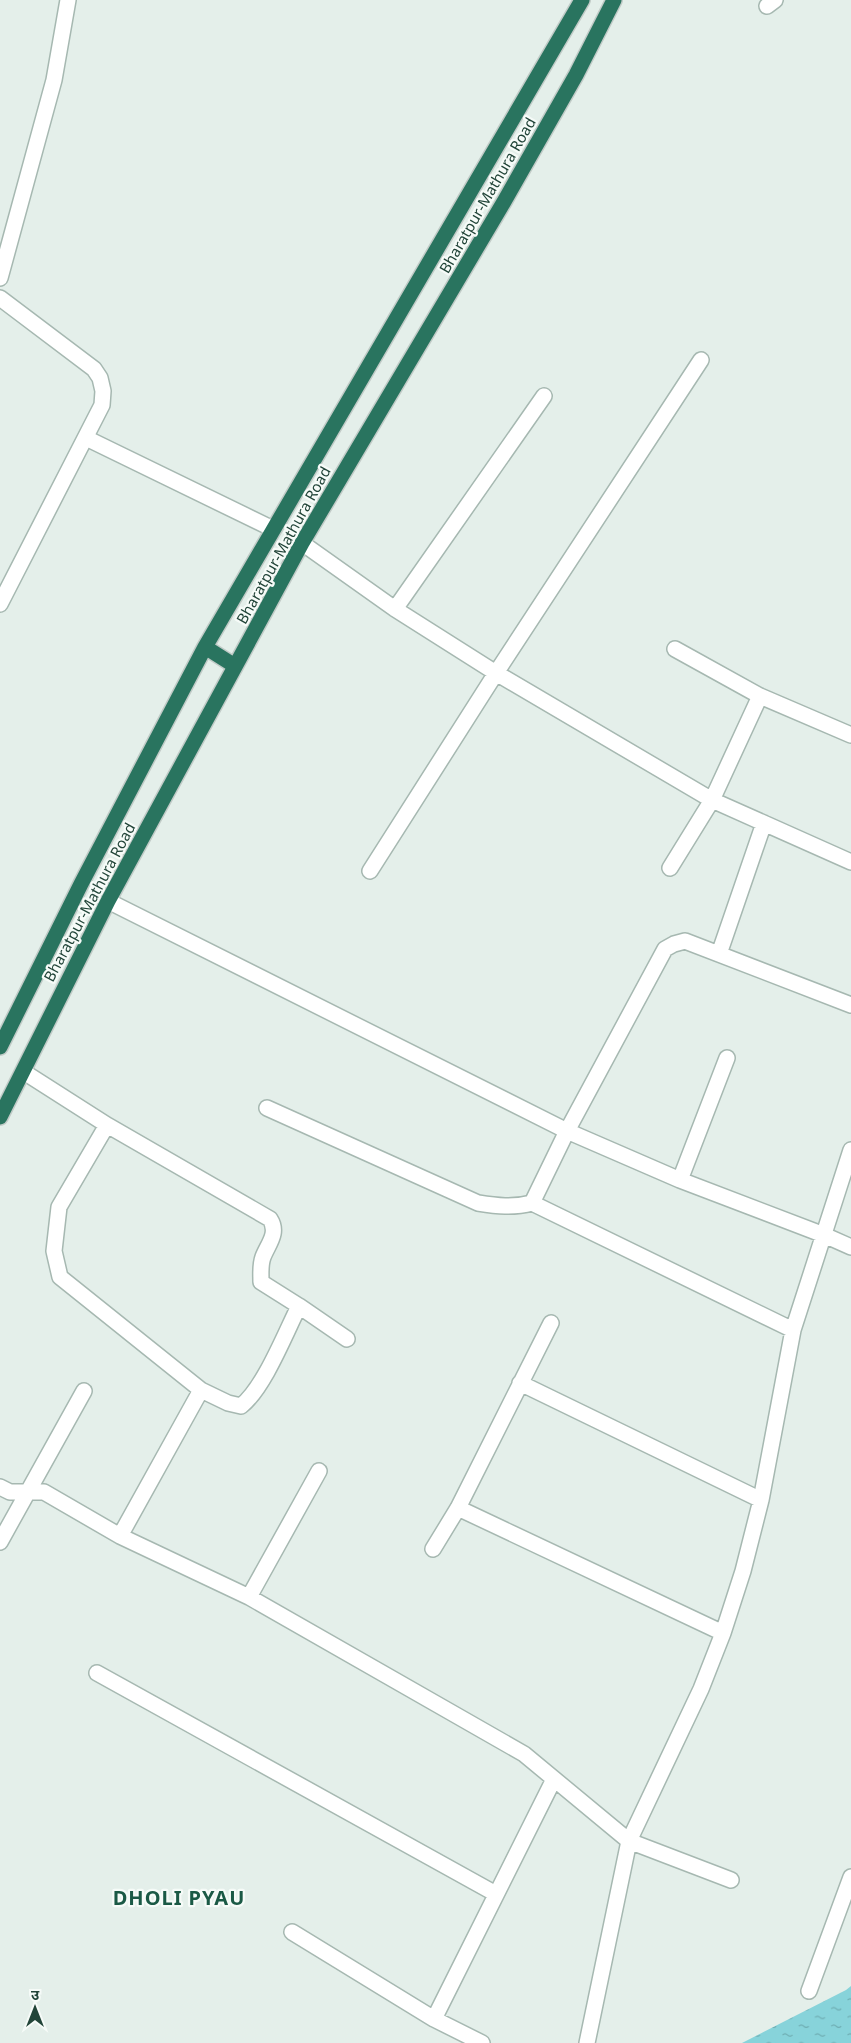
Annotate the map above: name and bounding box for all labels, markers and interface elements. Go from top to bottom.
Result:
street label: Bharatpur-Mathura Road [434,113,540,277]
street label: Bharatpur-Mathura Road [231,463,335,627]
street label: Bharatpur-Mathura Road [39,819,139,985]
district label: DHOLI PYAU [113,1884,245,1911]
north arrow [10,1983,60,2033]
text: उ [31,1985,40,2004]

